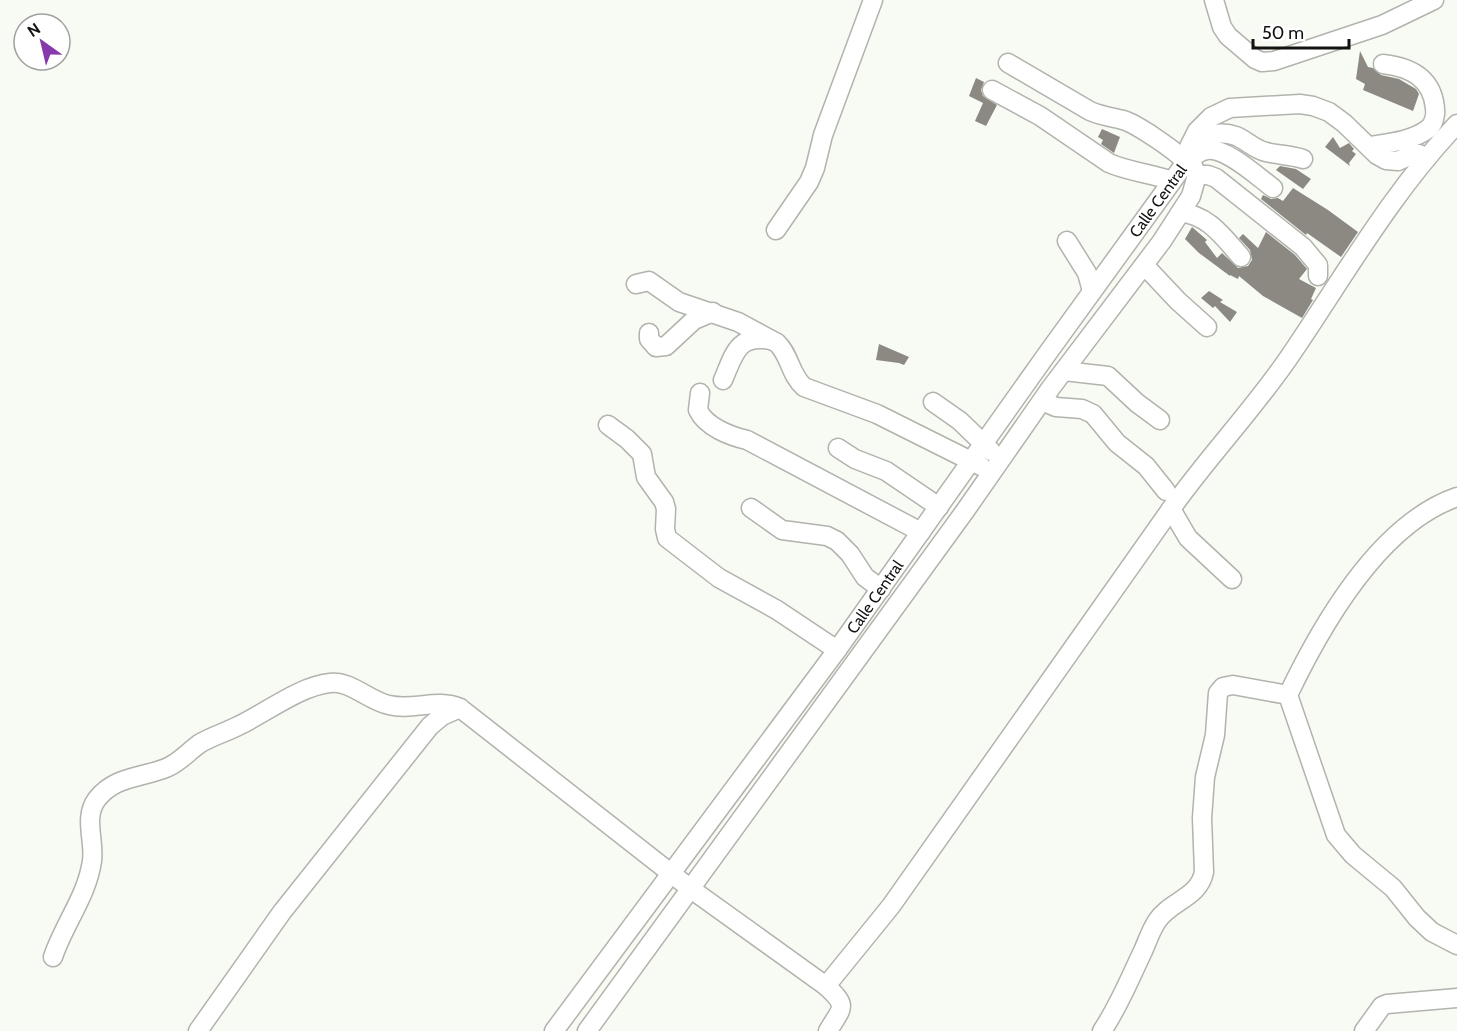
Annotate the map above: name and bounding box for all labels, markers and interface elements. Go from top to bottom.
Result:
north arrow [12,12,72,72]
scale bar [1253,12,1349,50]
text: N [24,19,44,41]
text: 50 m [1262,22,1304,44]
street label: Calle Central [1125,161,1191,241]
street label: Calle Central [843,556,907,637]

